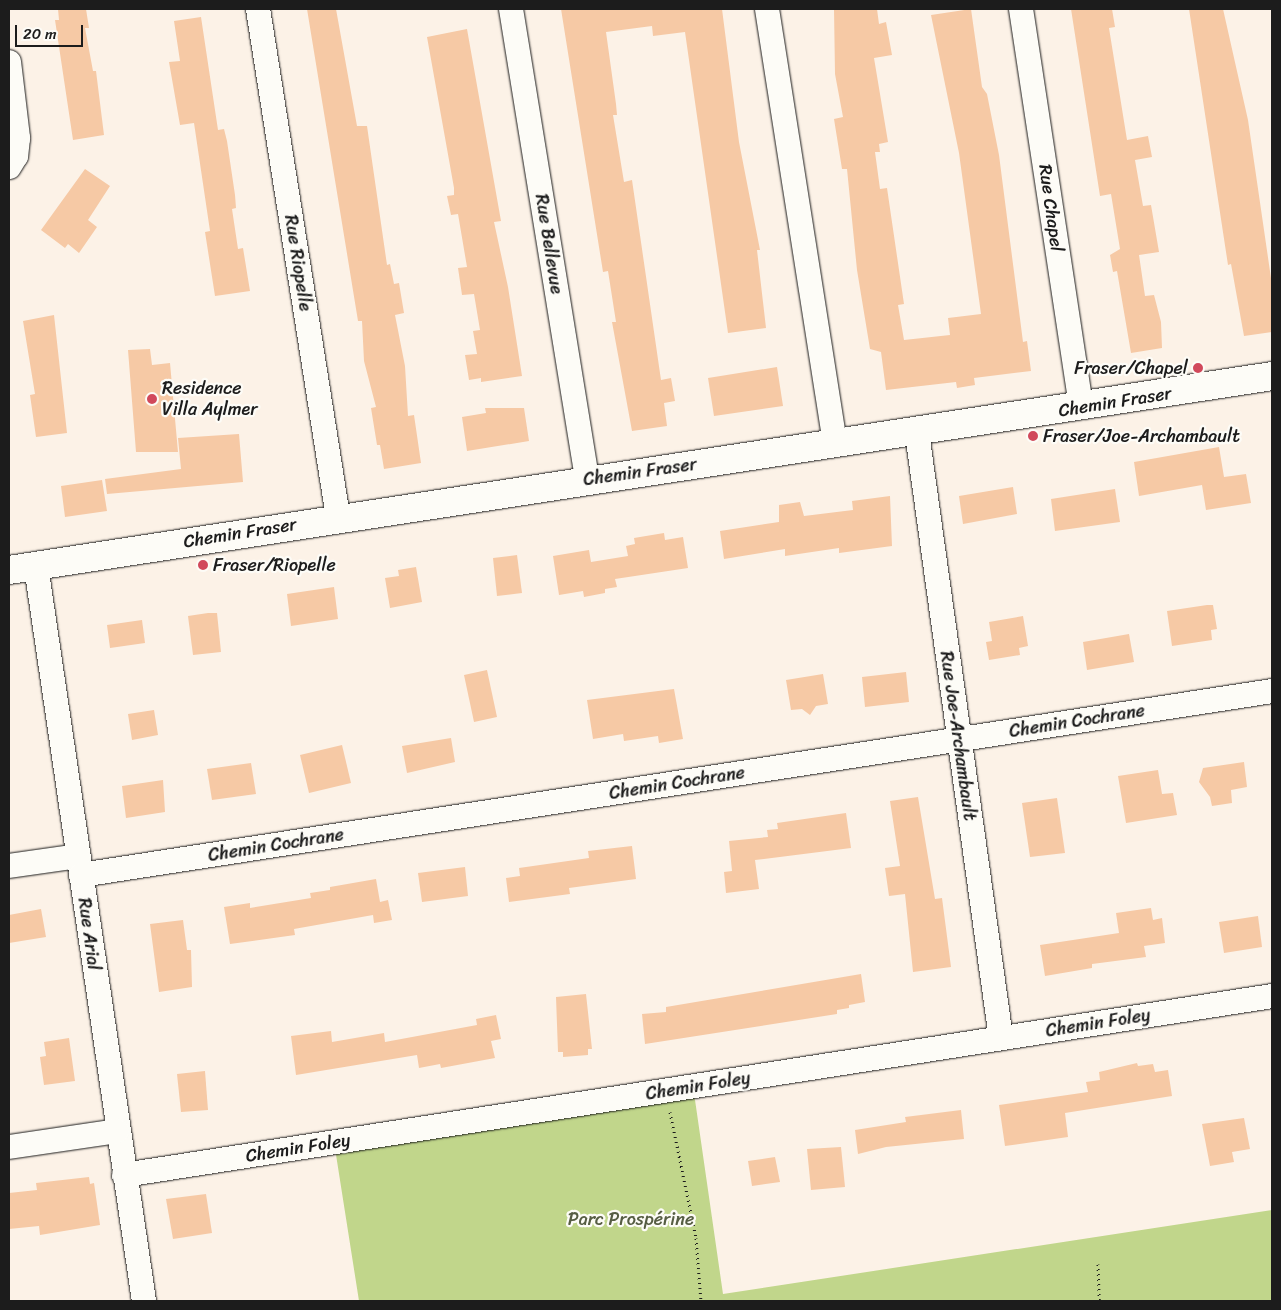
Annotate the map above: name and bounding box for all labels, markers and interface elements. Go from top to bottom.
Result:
scale bar [18,15,85,47]
text: 20 m [23,21,57,47]
street label: Rue Chapel [1034,163,1068,253]
street label: Rue Bellevue [530,192,568,296]
street label: Rue Riopelle [280,213,316,313]
place label: Fraser/Chapel [1074,357,1188,379]
marker: Fraser/Chapel [1192,362,1204,374]
place label: Residence Villa Aylmer [162,378,258,420]
street label: Chemin Fraser [1057,382,1173,422]
marker: Residence Villa Aylmer [146,393,158,405]
place label: Fraser/Joe-Archambault [1043,425,1240,447]
marker: Fraser/Joe-Archambault [1027,430,1039,442]
street label: Chemin Fraser [582,453,698,491]
street label: Chemin Fraser [182,513,298,553]
place label: Fraser/Riopelle [213,554,336,576]
marker: Fraser/Riopelle [197,559,209,571]
street label: Rue Joe-Archambault [935,650,981,822]
street label: Chemin Cochrane [1008,700,1146,742]
street label: Chemin Cochrane [608,762,746,804]
street label: Chemin Cochrane [207,824,345,866]
street label: Rue Arial [73,896,105,972]
street label: Chemin Foley [1044,1004,1152,1042]
street label: Chemin Foley [644,1067,752,1105]
street label: Chemin Foley [244,1129,352,1167]
park label: Parc Prospérine [568,1208,694,1230]

